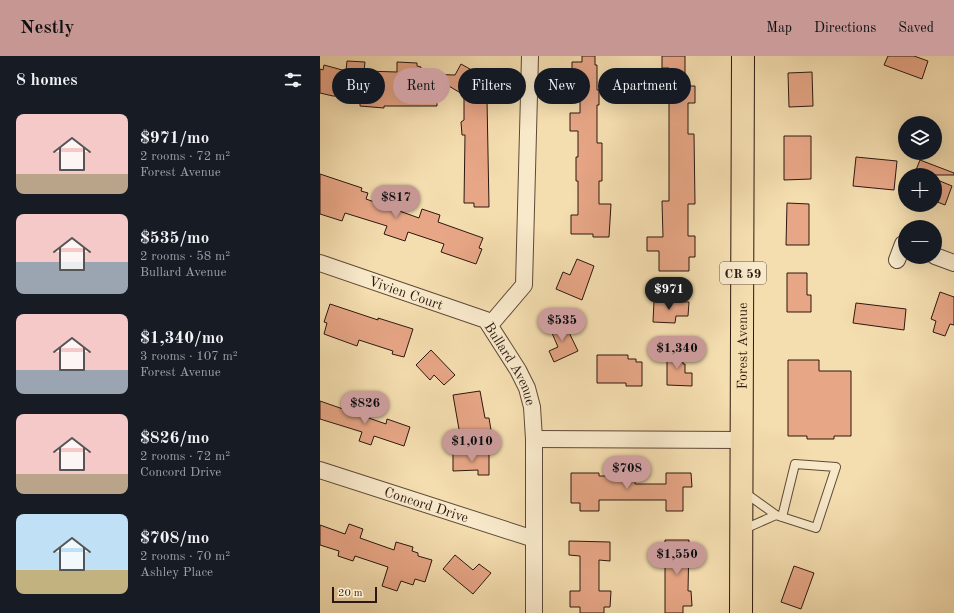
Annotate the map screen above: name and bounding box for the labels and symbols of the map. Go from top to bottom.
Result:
pin: $817 [372,185,420,219]
road number: CR 59 [720,262,766,284]
street label: Vivien Court [367,274,445,313]
pin: $971 [645,277,693,311]
street label: Forest Avenue [736,302,750,390]
pin: $535 [538,308,586,342]
street label: Bullard Avenue [481,320,537,407]
pin: $1,340 [644,336,710,370]
pin: $826 [341,391,389,425]
pin: $1,010 [439,429,505,463]
pin: $708 [603,456,651,490]
street label: Concord Drive [382,485,470,525]
pin: $1,550 [644,542,710,576]
scale bar [332,585,377,604]

